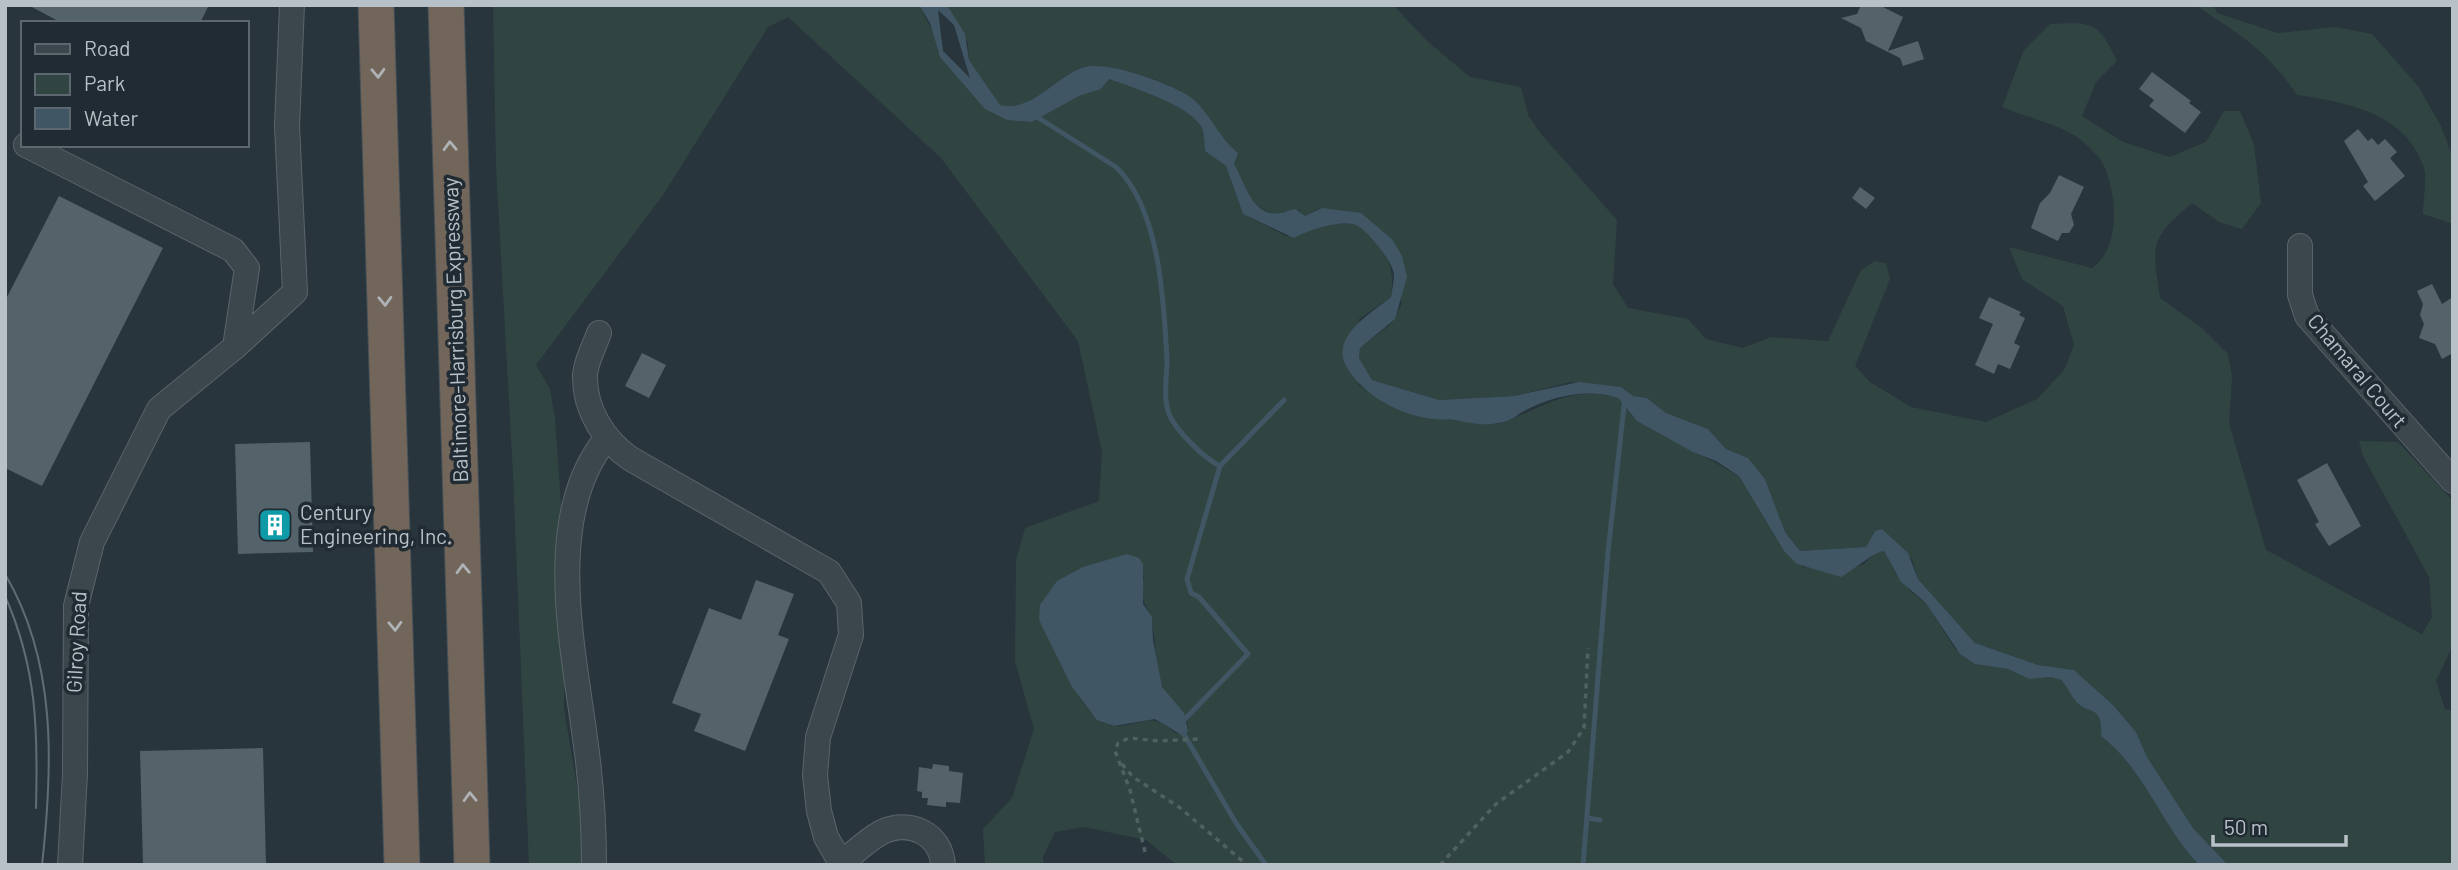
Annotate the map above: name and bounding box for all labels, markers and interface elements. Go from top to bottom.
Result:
legend [21,21,248,147]
text: Road [84,35,130,60]
one-way arrow [371,68,386,79]
text: Park [84,70,125,95]
text: Water [84,105,139,130]
one-way arrow [442,140,458,151]
street label: Baltimore-Harrisburg Expressway [437,177,472,483]
one-way arrow [377,296,392,307]
street label: Chamaral Court [2303,308,2413,432]
place label: Century Engineering, Inc. [300,499,452,548]
building icon: Century Engineering, Inc. [256,506,294,544]
one-way arrow [455,563,470,574]
street label: Gilroy Road [60,590,91,693]
one-way arrow [387,621,402,632]
one-way arrow [462,791,477,802]
scale bar [2213,804,2346,848]
text: 50 m [2224,814,2268,839]

